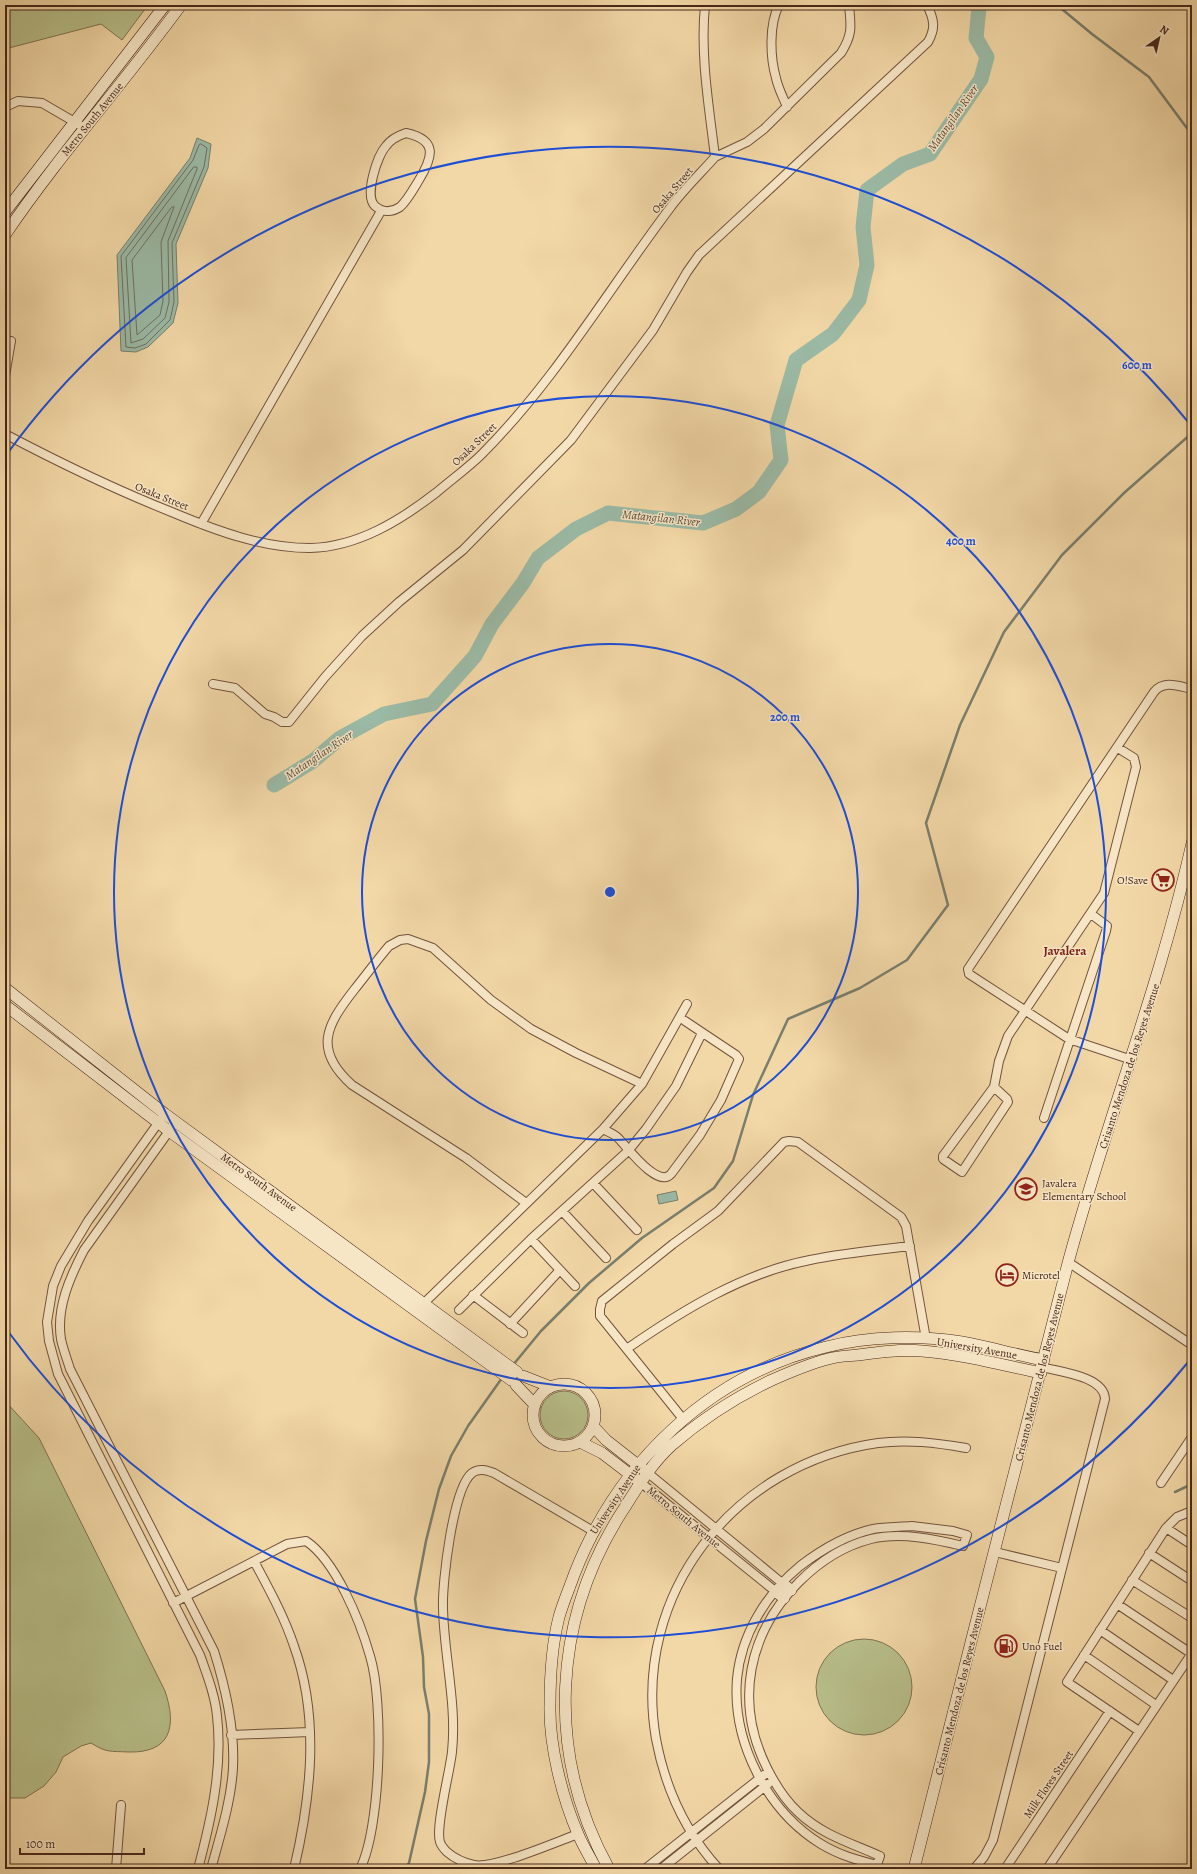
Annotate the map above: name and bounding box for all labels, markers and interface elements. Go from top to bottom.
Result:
north arrow [1139,18,1179,58]
text: N [1157,22,1172,39]
street label: Metro South Avenue [58,79,127,159]
water label: Matangilan River [924,81,982,155]
street label: Osaka Street [648,163,697,217]
text: 600 m [1122,357,1152,373]
street label: Osaka Street [449,419,500,469]
street label: Osaka Street [133,479,191,514]
water label: Matangilan River [621,506,702,530]
text: 400 m [946,533,976,549]
text: 200 m [770,709,800,725]
water label: Matangilan River [282,726,357,784]
supermarket icon: O!Save [1150,867,1176,893]
place label: O!Save [1117,873,1148,888]
centre of rings [603,885,617,899]
district label: Javalera [1043,942,1087,959]
street label: Crisanto Mendoza de los Reyes Avenue [1096,982,1163,1151]
street label: Metro South Avenue [218,1150,300,1215]
school or university icon: Javalera Elementary School [1013,1176,1039,1202]
place label: Javalera Elementary School [1042,1176,1127,1204]
hotel icon: Microtel [994,1262,1020,1288]
place label: Microtel [1022,1268,1060,1283]
street label: Crisanto Mendoza de los Reyes Avenue [1011,1291,1068,1463]
street label: University Avenue [936,1334,1018,1363]
street label: University Avenue [586,1461,644,1537]
street label: Metro South Avenue [644,1483,724,1552]
street label: Crisanto Mendoza de los Reyes Avenue [931,1605,988,1777]
fuel station icon: Uno Fuel [993,1633,1019,1659]
place label: Uno Fuel [1022,1639,1062,1654]
street label: Milk Flores Street [1020,1747,1077,1821]
scale bar [20,1830,144,1856]
text: 100 m [26,1836,55,1852]

